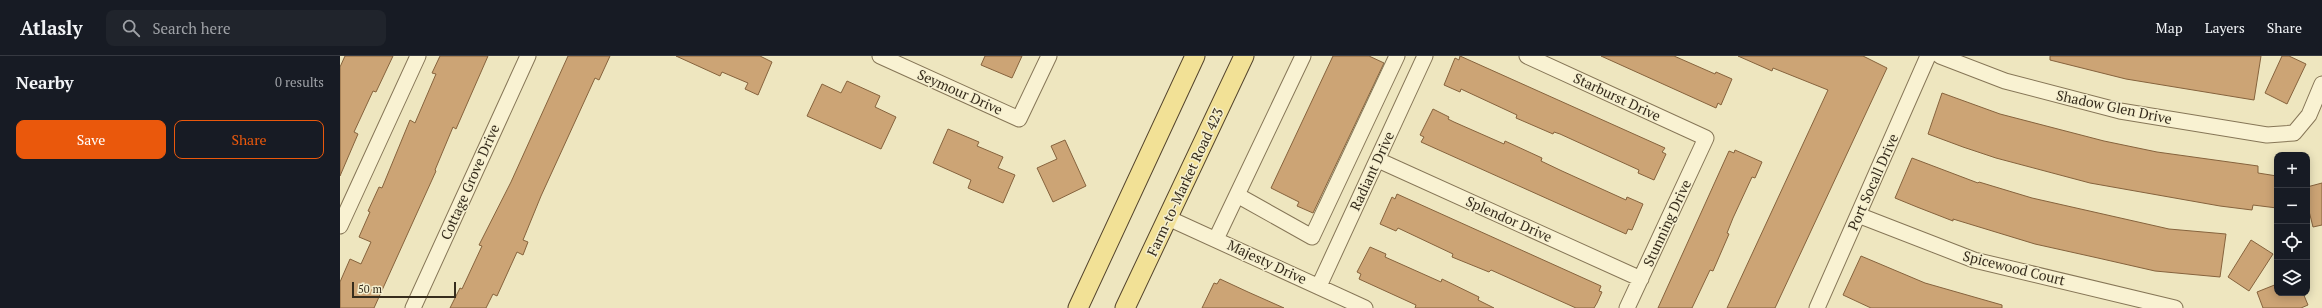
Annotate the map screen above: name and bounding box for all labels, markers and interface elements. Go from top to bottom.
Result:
search box [106,10,386,46]
text: Atlasly [20,15,82,40]
icon: search [120,17,142,39]
text: Search here [152,18,230,38]
text: Map [2156,18,2183,37]
text: Layers [2205,18,2245,37]
text: Share [2267,18,2302,37]
street label: Seymour Drive [915,64,1006,119]
street label: Starburst Drive [1570,68,1664,125]
text: Nearby [16,71,74,94]
text: 0 results [275,73,324,91]
street label: Shadow Glen Drive [2055,85,2174,128]
street label: Farm-to-Market Road 423 [1142,105,1227,259]
button: Save [16,120,166,159]
button: Share [174,120,324,159]
street label: Cottage Grove Drive [436,121,504,243]
street label: Radiant Drive [1345,128,1398,213]
street label: Port Socall Drive [1843,131,1902,233]
map controls [2274,152,2310,296]
button: + [2274,152,2310,188]
street label: Stunning Drive [1638,176,1695,269]
button: − [2274,188,2310,224]
street label: Splendor Drive [1463,191,1555,246]
button: locate [2274,224,2310,260]
street label: Majesty Drive [1225,235,1310,288]
street label: Spicewood Court [1961,246,2068,290]
button: layers [2274,260,2310,296]
scale bar [352,280,456,299]
text: 50 m [358,282,382,296]

